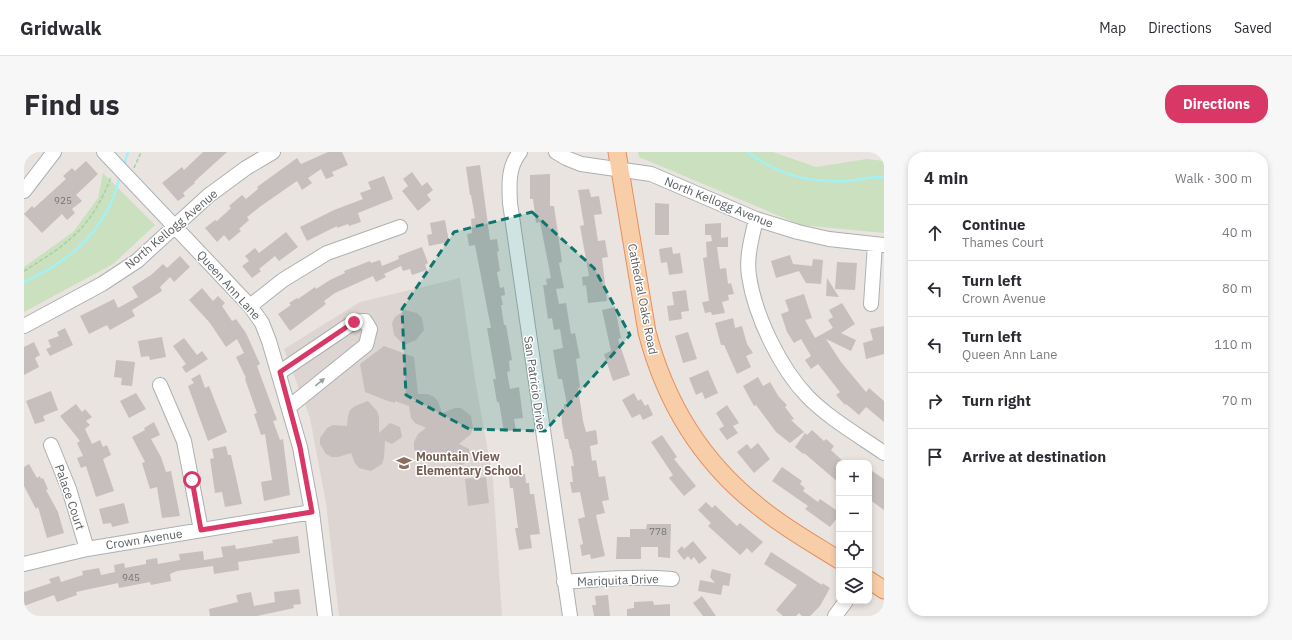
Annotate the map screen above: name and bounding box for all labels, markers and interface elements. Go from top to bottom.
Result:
text: Gridwalk [20,16,102,40]
text: Map [1099,19,1126,37]
text: Directions [1148,19,1212,37]
text: Saved [1234,19,1272,37]
button: Directions [1165,85,1268,123]
text: Find us [24,86,120,123]
text: 4 min [924,167,968,189]
text: Walk · 300 m [1175,170,1252,187]
street label: North Kellogg Avenue [662,173,776,231]
street label: North Kellogg Avenue [122,186,221,272]
house number: 925 [54,194,72,207]
text: Continue [962,215,1026,234]
icon: ahead [924,222,946,244]
text: 40 m [1222,224,1252,241]
text: Thames Court [962,234,1044,251]
street label: Cathedral Oaks Road [625,242,661,356]
street label: Queen Ann Lane [194,247,264,323]
text: Turn left [962,271,1022,290]
icon: left [924,278,946,300]
text: 80 m [1222,280,1252,297]
text: Crown Avenue [962,290,1046,307]
route end [345,313,363,331]
text: Turn left [962,327,1022,346]
icon: left [924,334,946,356]
street label: San Patricio Drive [521,335,549,431]
text: 110 m [1214,336,1252,353]
text: Queen Ann Lane [962,346,1057,363]
one-way arrow [314,378,325,387]
icon: right [924,390,946,412]
text: Turn right [962,391,1031,410]
text: 70 m [1222,392,1252,409]
icon: arrive [924,446,946,468]
text: Arrive at destination [962,447,1106,466]
place label: Mountain View Elementary School [416,449,522,478]
school or university icon: Mountain View Elementary School [395,454,413,472]
map controls [836,460,872,604]
button: + [836,460,872,496]
street label: Palace Court [52,462,88,532]
route start [183,471,201,489]
button: − [836,496,872,532]
street label: Crown Avenue [105,525,184,552]
house number: 778 [649,525,667,538]
button: locate [836,532,872,568]
button: layers [836,568,872,604]
house number: 945 [122,571,140,584]
street label: Mariquita Drive [577,571,659,589]

